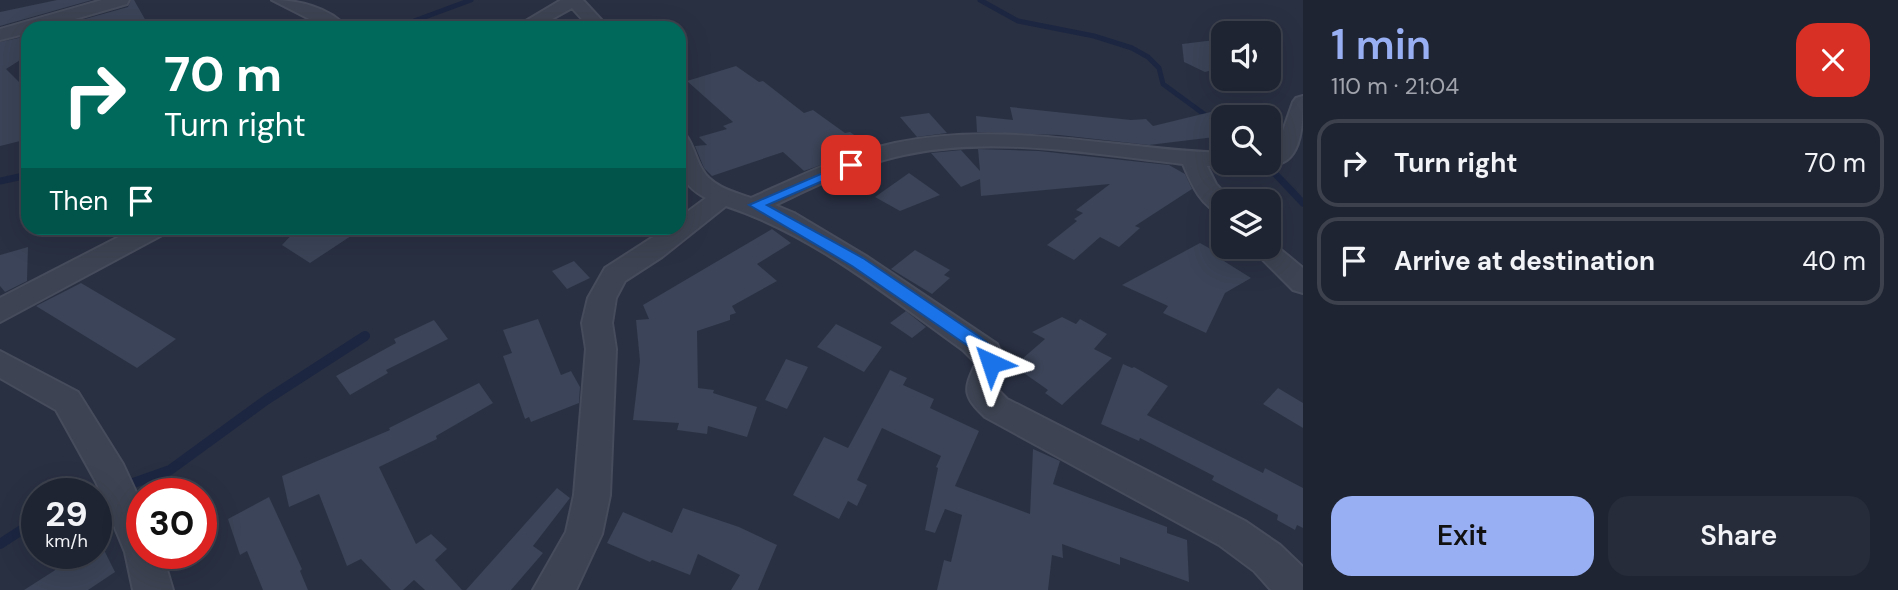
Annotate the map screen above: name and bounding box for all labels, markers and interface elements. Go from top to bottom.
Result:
text: 1 min [1331,17,1431,72]
map controls [1211,21,1281,259]
button: sound [1211,21,1281,91]
button: close [1796,23,1870,97]
text: 70 m [164,42,282,106]
icon: right [49,49,140,140]
text: 110 m · 21:04 [1331,71,1459,101]
text: Turn right [164,104,306,146]
button: search [1211,105,1281,175]
pin [821,135,881,195]
icon: right [1335,144,1373,182]
icon: arrive [832,146,870,184]
text: Turn right [1394,146,1518,180]
text: 70 m [1805,146,1866,180]
icon: arrive [122,182,160,220]
text: Then [49,184,108,218]
button: layers [1211,189,1281,259]
icon: arrive [1335,242,1373,280]
text: Arrive at destination [1394,244,1655,278]
text: 40 m [1802,244,1866,278]
position arrow [954,326,1028,400]
speed limit sign: 30 [126,478,217,569]
text: 29 [45,491,88,537]
button: Exit [1331,496,1594,576]
button: Share [1608,496,1870,576]
text: km/h [45,529,88,553]

